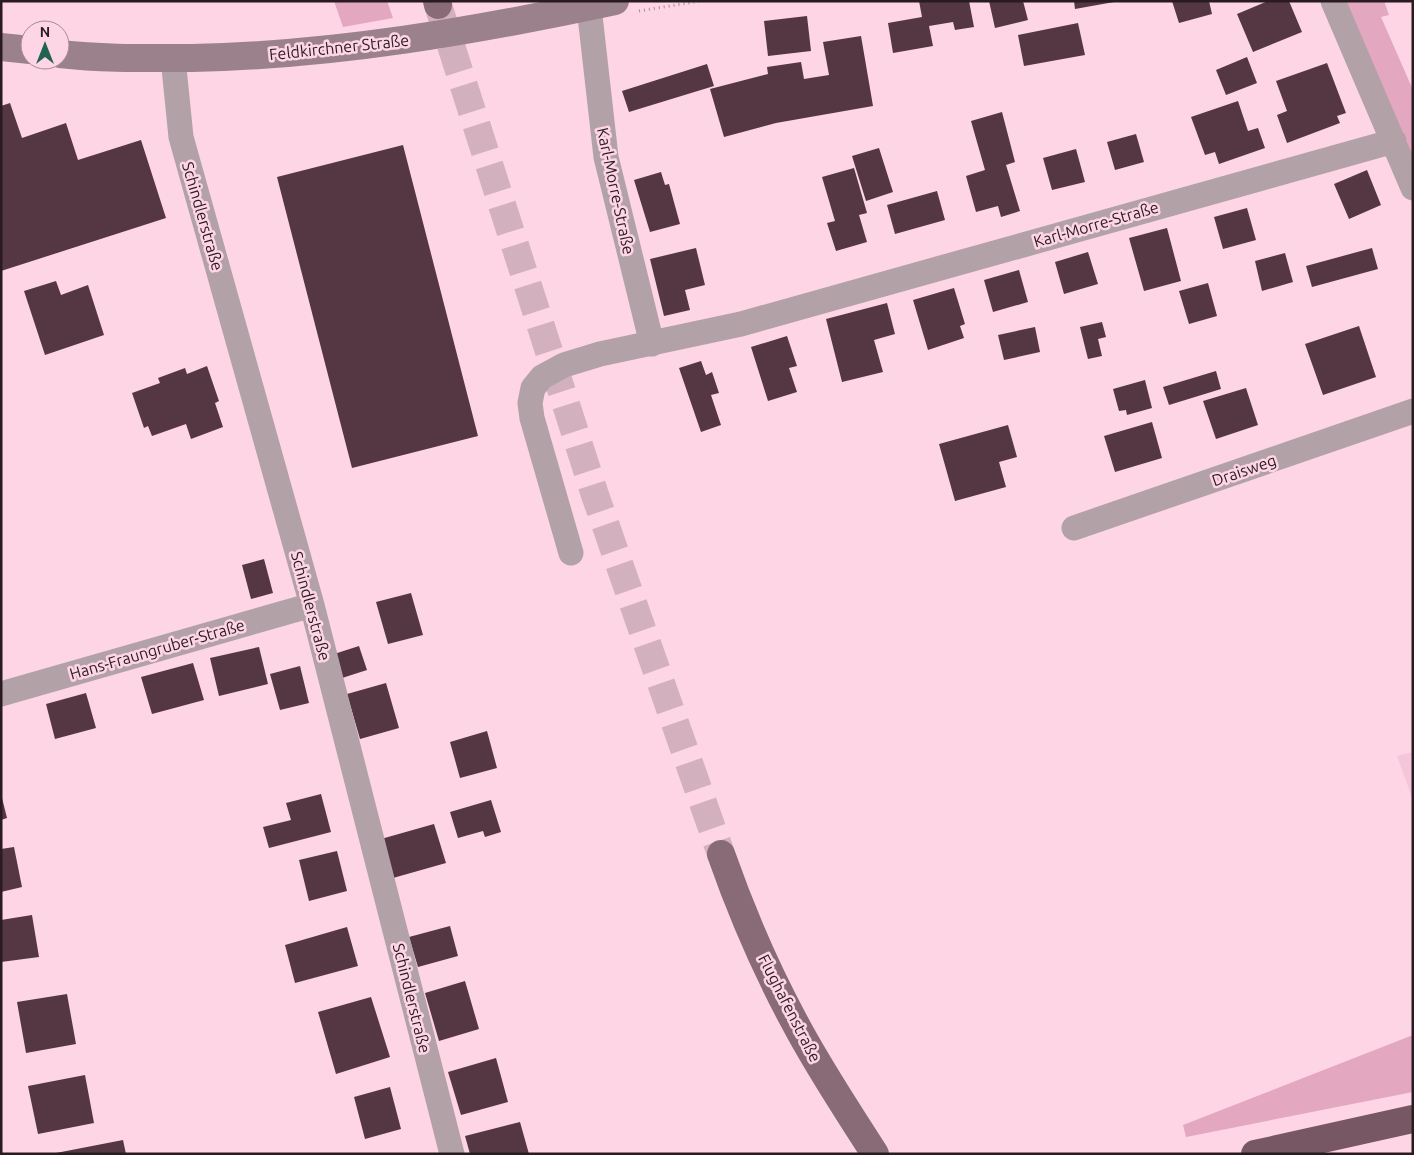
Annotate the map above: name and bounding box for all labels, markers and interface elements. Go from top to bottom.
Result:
north arrow [20,20,70,70]
text: N [40,24,50,40]
street label: Feldkirchner Straße [268,31,410,63]
street label: Karl-Morre-Straße [594,126,638,256]
street label: Schindlerstraße [179,159,227,273]
street label: Karl-Morre-Straße [1031,198,1161,250]
street label: Draisweg [1209,451,1279,489]
street label: Schindlerstraße [288,549,334,663]
street label: Hans-Fraungruber-Straße [67,615,247,683]
street label: Schindlerstraße [390,941,434,1055]
street label: Flughafenstraße [755,951,825,1065]

